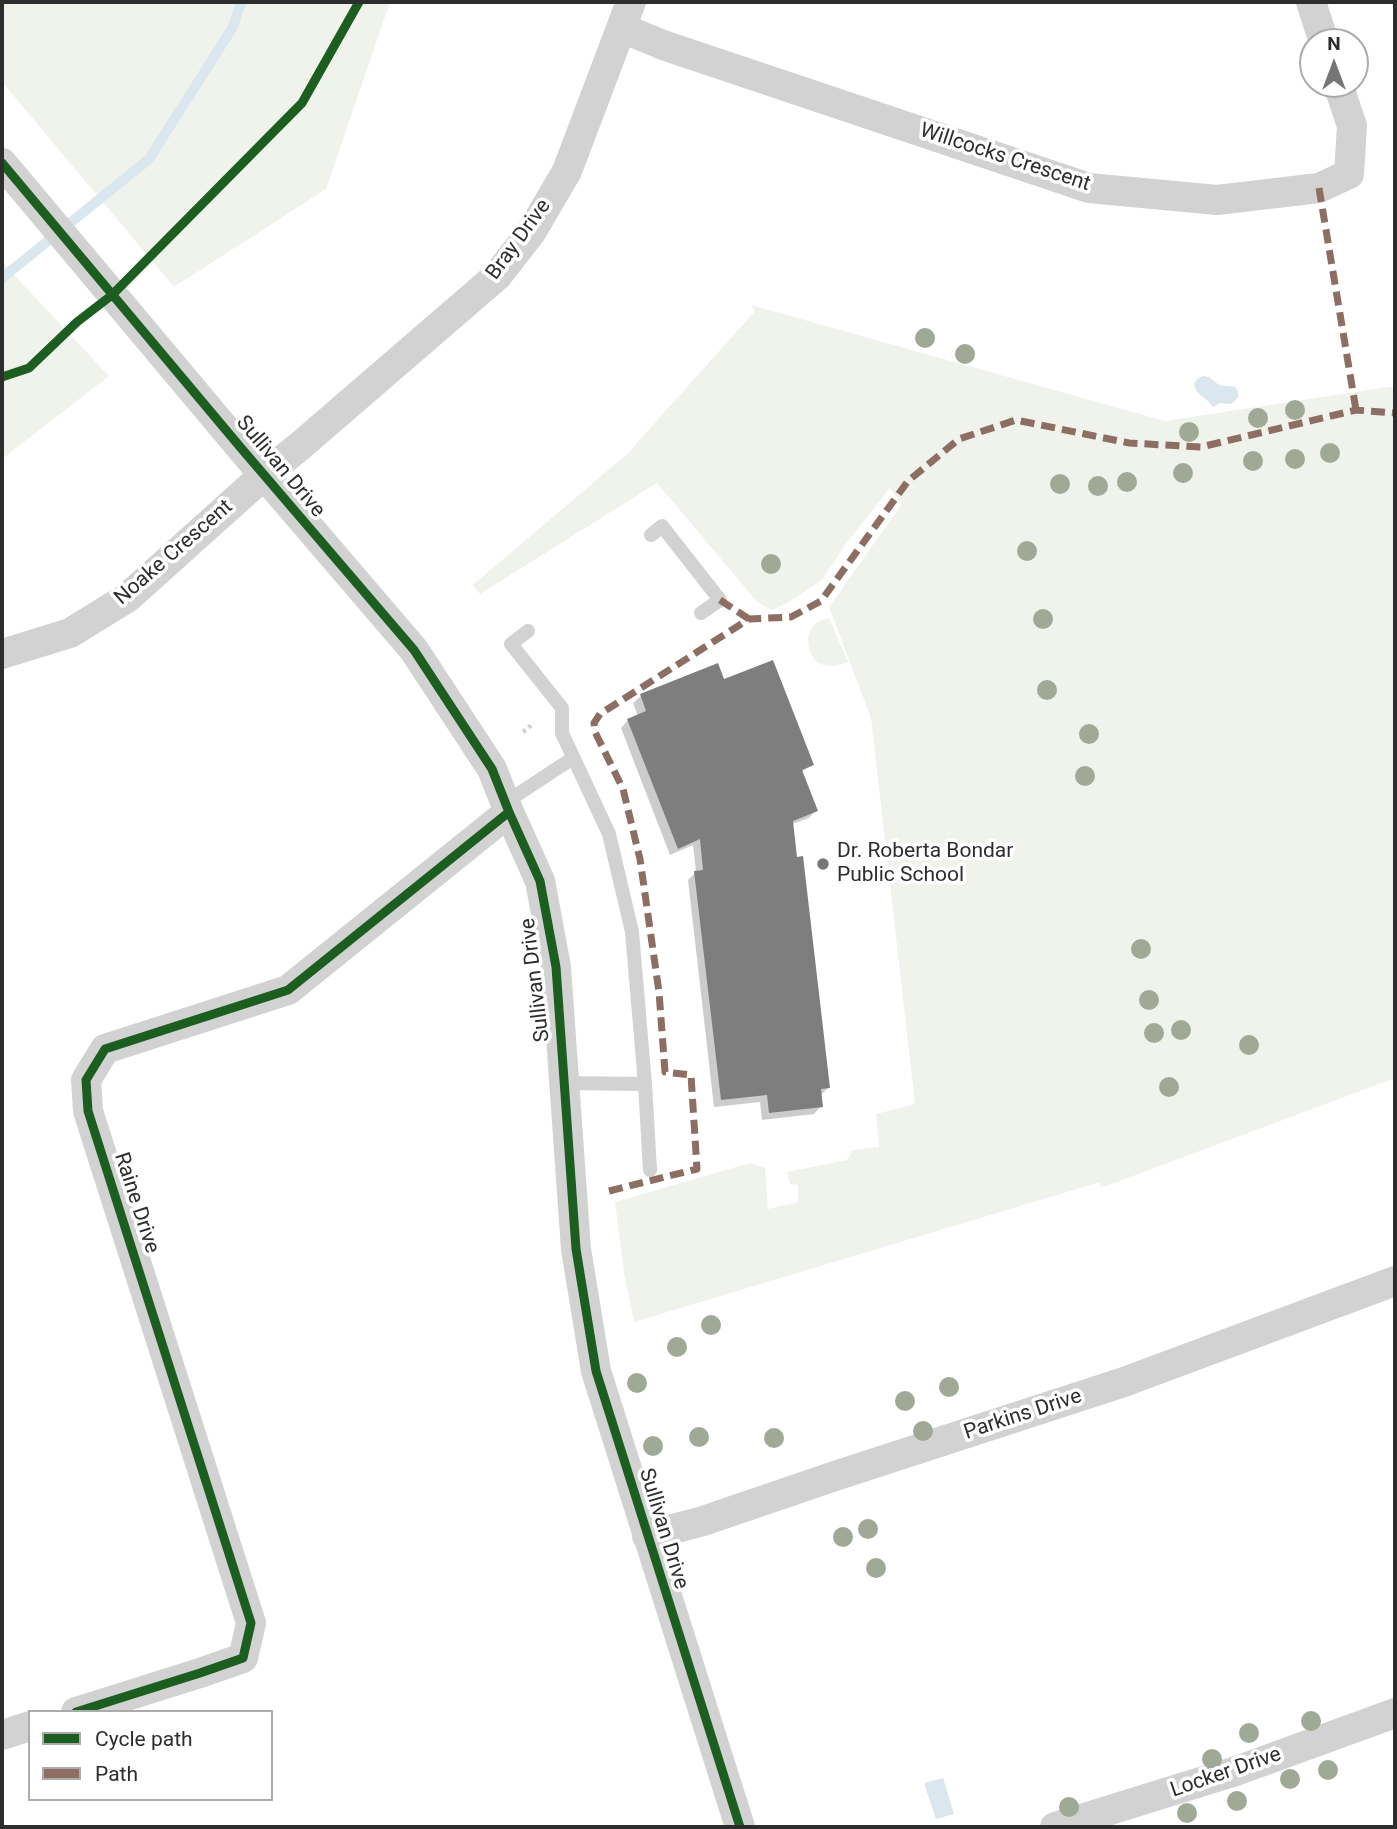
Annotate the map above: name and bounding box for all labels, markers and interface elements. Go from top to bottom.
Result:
north arrow [1299,28,1369,98]
text: N [1327,32,1341,55]
street label: Willcocks Crescent [917,119,1093,197]
street label: Bray Drive [481,195,557,285]
street label: Sullivan Drive [230,411,330,523]
street label: Noake Crescent [110,495,238,611]
place label: Dr. Roberta Bondar Public School [837,839,1013,889]
marker: Dr. Roberta Bondar Public School [815,856,831,872]
street label: Sullivan Drive [516,917,556,1043]
street label: Raine Drive [108,1149,164,1257]
street label: Parkins Drive [961,1384,1085,1446]
street label: Sullivan Drive [633,1466,693,1592]
legend [28,1710,273,1801]
text: Cycle path [95,1727,193,1751]
street label: Locker Drive [1167,1742,1285,1804]
text: Path [95,1762,138,1786]

